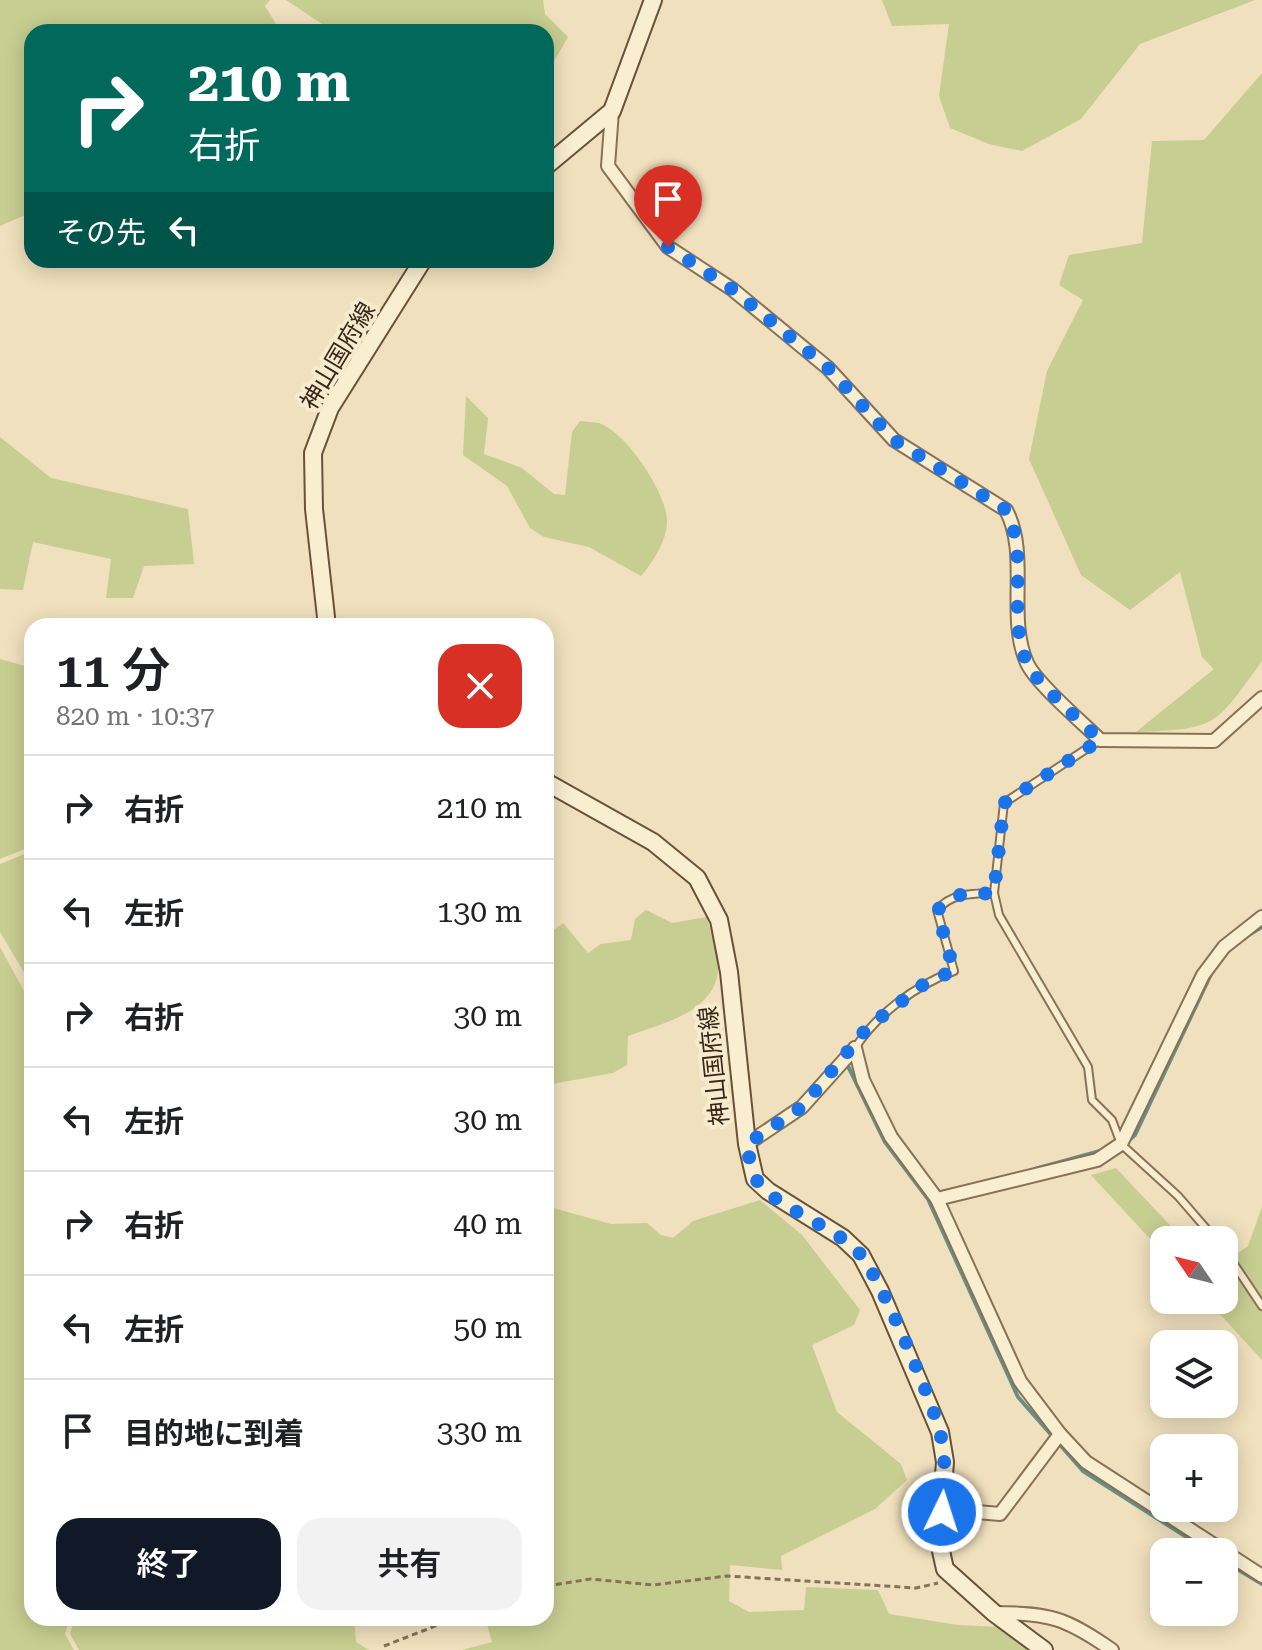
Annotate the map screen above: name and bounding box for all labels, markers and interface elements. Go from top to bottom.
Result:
text: 210 m [188,49,350,115]
icon: right [56,56,160,160]
text: 右折 [188,125,260,167]
pin [634,165,702,247]
icon: arrive [646,177,690,221]
icon: left [162,208,206,252]
text: その先 [56,215,146,250]
street label: 神山国府線 [295,297,381,415]
text: 11 分 [56,643,170,699]
button: close [438,644,522,728]
text: 820 m · 10:37 [56,701,215,731]
icon: right [56,785,100,829]
text: 210 m [437,790,522,825]
text: 右折 [124,792,184,827]
icon: left [56,889,100,933]
text: 130 m [437,894,522,929]
text: 左折 [124,896,184,931]
icon: right [56,993,100,1037]
text: 30 m [453,998,522,1033]
text: 右折 [124,1000,184,1035]
street label: 神山国府線 [694,1005,734,1127]
icon: left [56,1097,100,1141]
text: 30 m [453,1102,522,1137]
text: 左折 [124,1104,184,1139]
icon: right [56,1201,100,1245]
text: 40 m [453,1206,522,1241]
text: 右折 [124,1208,184,1243]
north arrow [1150,1226,1238,1314]
map controls [1150,1226,1238,1626]
icon: left [56,1305,100,1349]
text: 50 m [453,1310,522,1345]
text: 左折 [124,1312,184,1347]
button: layers [1150,1330,1238,1418]
icon: arrive [56,1409,100,1453]
text: 330 m [437,1414,522,1449]
text: 目的地に到着 [124,1416,304,1451]
button: + [1150,1434,1238,1522]
position arrow [900,1470,984,1554]
button: 終了 [56,1518,281,1610]
button: 共有 [297,1518,522,1610]
button: − [1150,1538,1238,1626]

